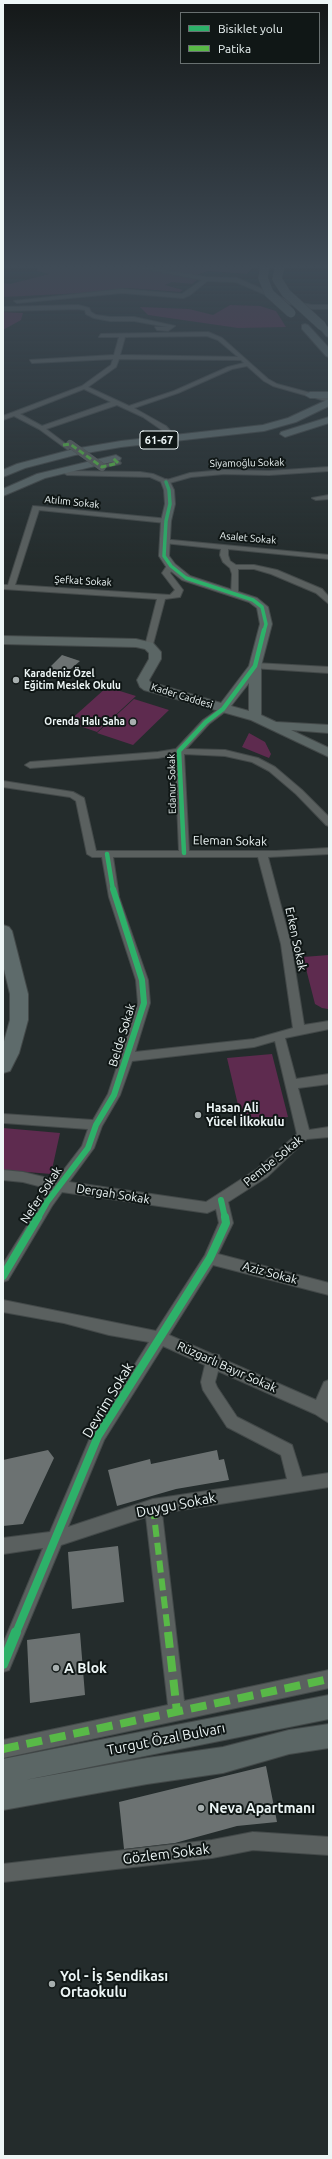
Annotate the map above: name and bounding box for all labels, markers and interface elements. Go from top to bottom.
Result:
legend [180,12,320,64]
text: Bisiklet yolu [218,22,283,35]
text: Patika [218,42,251,55]
road number: 61-67 [140,431,178,449]
street label: Siyamoğlu Sokak [210,456,284,470]
street label: Atılım Sokak [44,493,100,511]
street label: Asalet Sokak [219,530,277,546]
street label: Şefkat Sokak [54,574,112,588]
place label: Karadeniz Özel Eğitim Meslek Okulu [24,668,121,692]
marker: Karadeniz Özel Eğitim Meslek Okulu [11,675,21,685]
street label: Kader Caddesi [150,681,214,711]
place label: Orenda Halı Saha [44,716,125,728]
marker: Orenda Halı Saha [128,717,138,727]
street label: Edanur Sokak [165,754,179,814]
street label: Eleman Sokak [193,833,267,849]
street label: Erken Sokak [282,906,310,972]
street label: Belde Sokak [106,1002,138,1068]
place label: Hasan Ali Yücel İlkokulu [206,1101,285,1129]
marker: Hasan Ali Yücel İlkokulu [193,1110,203,1120]
street label: Pembe Sokak [241,1133,305,1189]
street label: Nefer Sokak [17,1164,65,1226]
street label: Dergah Sokak [75,1181,151,1207]
street label: Aziz Sokak [241,1259,299,1287]
street label: Rüzgarlı Bayır Sokak [175,1339,279,1395]
street label: Devrim Sokak [79,1359,137,1441]
street label: Duygu Sokak [135,1489,217,1521]
place label: A Blok [64,1660,107,1676]
marker: A Blok [51,1663,61,1673]
street label: Turgut Özal Bulvarı [105,1719,227,1759]
place label: Neva Apartmanı [209,1800,315,1816]
marker: Neva Apartmanı [196,1803,206,1813]
street label: Gözlem Sokak [122,1840,210,1868]
place label: Yol - İş Sendikası Ortaokulu [60,1968,168,2000]
marker: Yol - İş Sendikası Ortaokulu [47,1979,57,1989]

